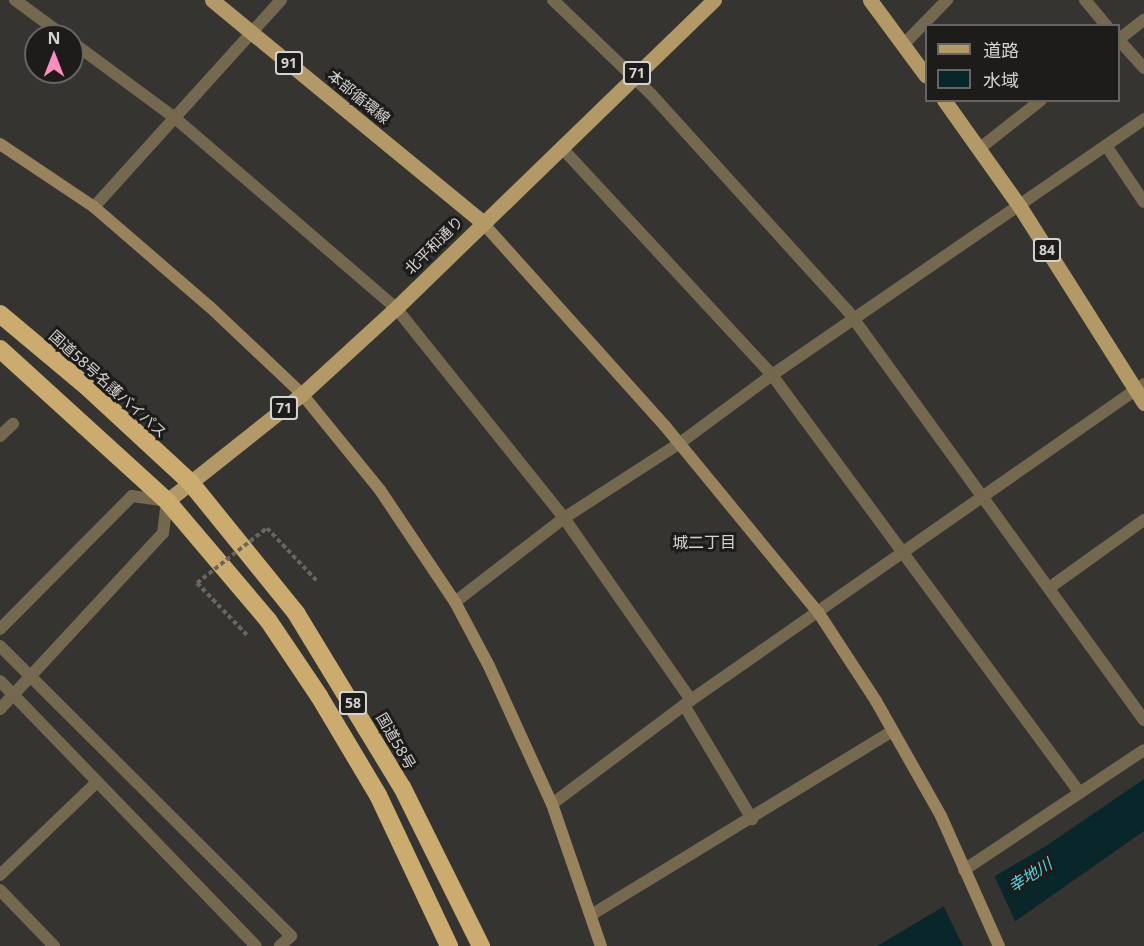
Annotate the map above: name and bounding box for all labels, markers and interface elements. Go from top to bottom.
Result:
north arrow [24,24,84,84]
legend [925,24,1120,102]
text: N [47,27,61,49]
text: 道路 [983,38,1019,62]
road number: 91 [274,52,304,74]
road number: 71 [622,62,652,84]
street label: 本部循環線 [324,66,394,128]
text: 水域 [983,68,1019,92]
street label: 北平和通り [401,212,467,278]
road number: 84 [1032,239,1062,261]
street label: 国道58号名護バイパス [45,326,171,442]
road number: 71 [269,397,299,419]
district label: 城二丁目 [672,532,736,552]
road number: 58 [338,692,368,714]
street label: 国道58号 [373,710,419,772]
water label: 幸地川 [1005,854,1055,896]

